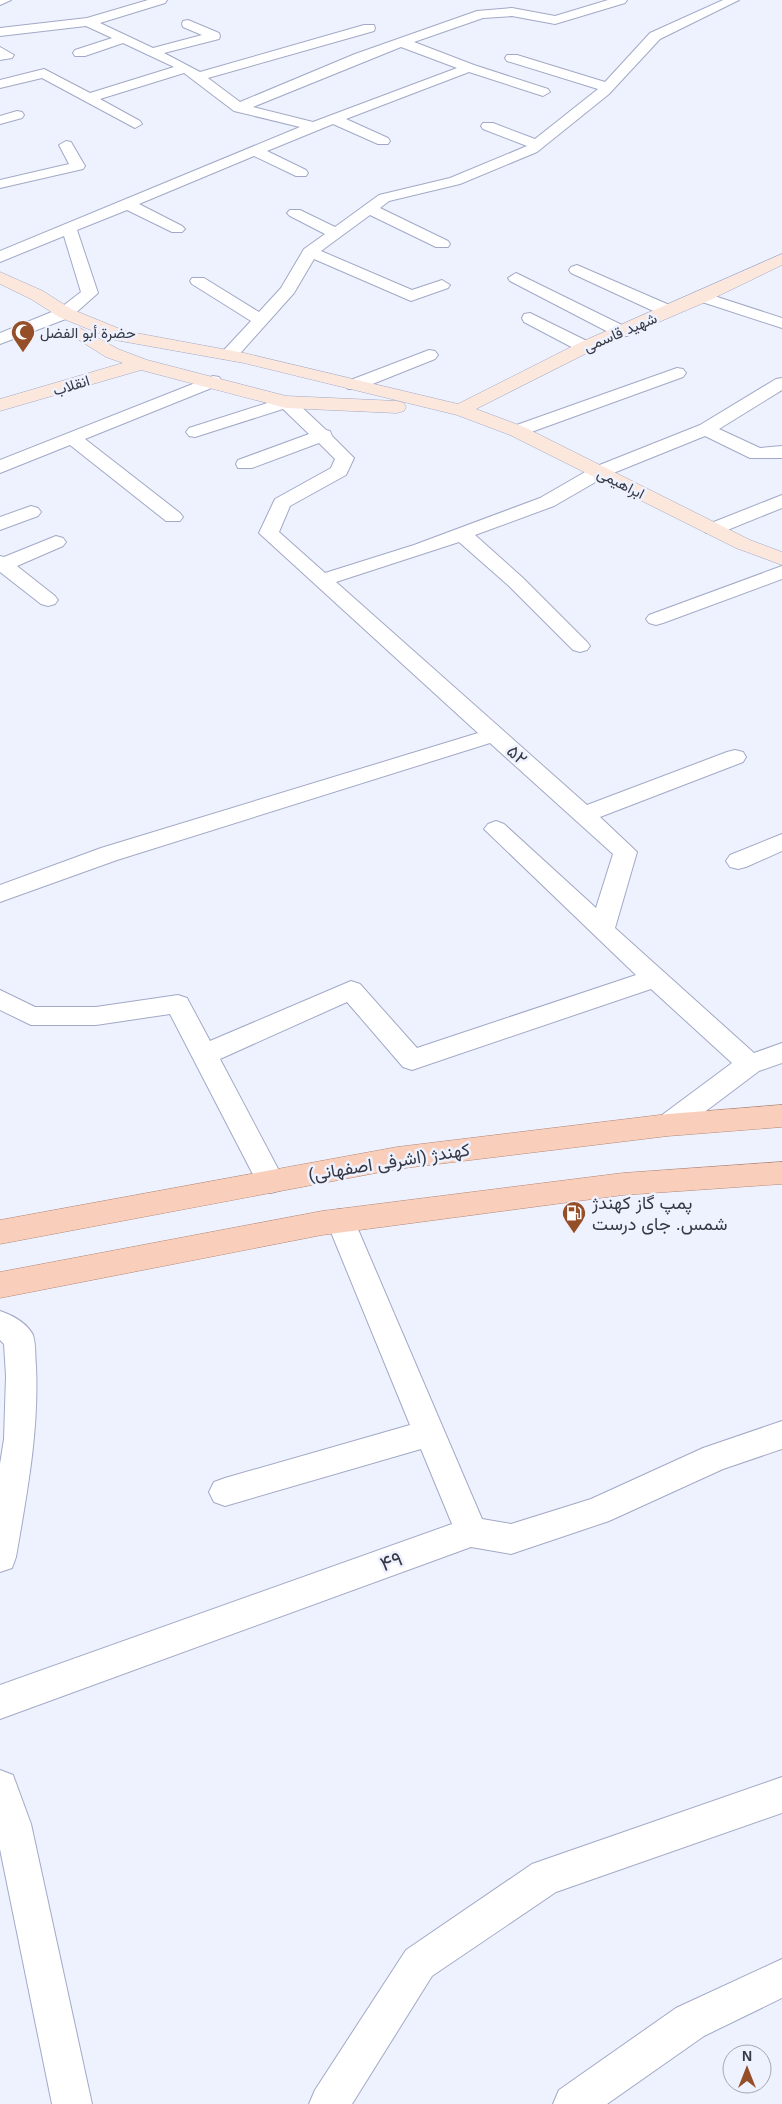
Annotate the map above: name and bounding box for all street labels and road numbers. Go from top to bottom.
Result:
street label: شهید قاسمی [581,309,660,357]
street label: انقلاب [51,371,92,400]
street label: ابراهیمی [594,464,647,504]
street label: ۵۲ [503,741,531,769]
street label: کهندژ (اشرفی اصفهانی) [307,1139,471,1186]
street label: ۴۹ [377,1546,405,1576]

